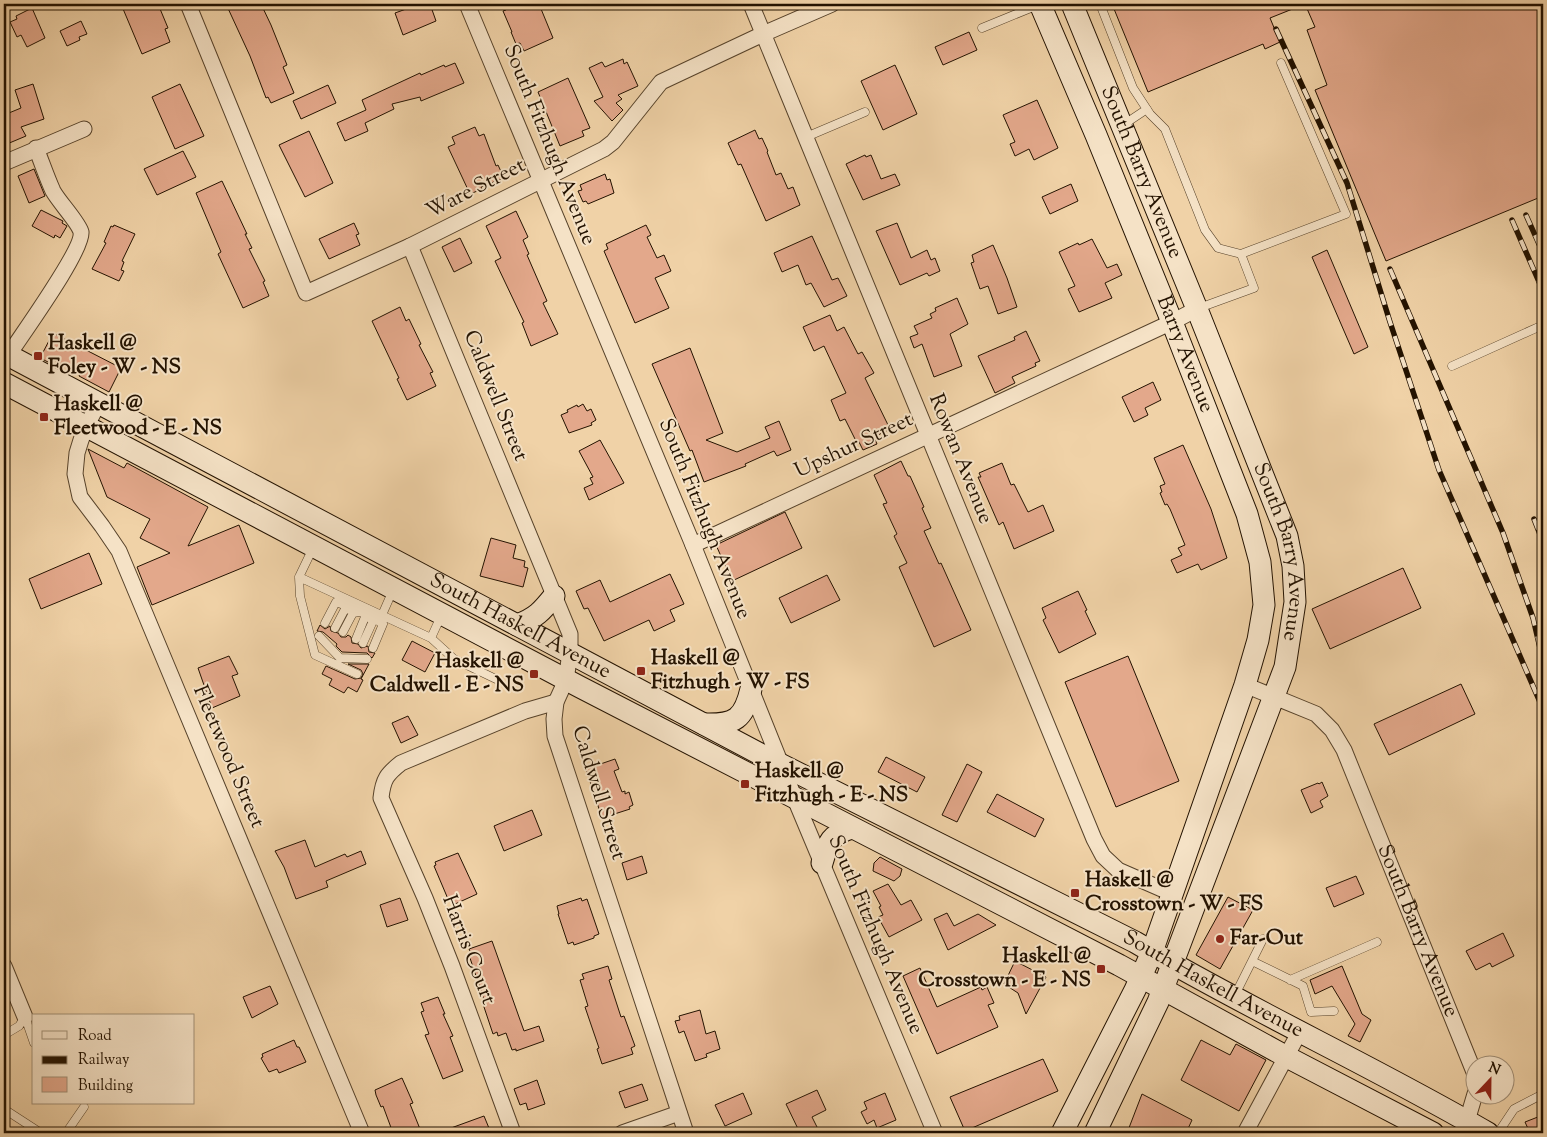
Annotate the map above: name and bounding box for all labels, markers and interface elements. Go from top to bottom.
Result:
street label: South Fitzhugh Avenue [495,40,603,250]
street label: South Barry Avenue [1092,82,1190,263]
street label: Ware Street [421,151,531,227]
street label: Barry Avenue [1148,291,1221,417]
street label: Caldwell Street [455,326,535,466]
place label: Haskell @ Foley - W - NS [48,329,181,383]
marker: Haskell @ Foley - W - NS [32,350,44,362]
place label: Haskell @ Fleetwood - E - NS [54,390,222,444]
street label: Rowan Avenue [920,390,1000,528]
street label: Upshur Street [790,405,918,487]
marker: Haskell @ Fleetwood - E - NS [38,411,50,423]
street label: South Fitzhugh Avenue [650,414,758,624]
street label: South Barry Avenue [1244,458,1311,643]
street label: South Haskell Avenue [424,566,616,687]
place label: Haskell @ Fitzhugh - W - FS [651,644,810,698]
place label: Haskell @ Caldwell - E - NS [370,647,524,701]
marker: Haskell @ Fitzhugh - W - FS [635,665,647,677]
marker: Haskell @ Caldwell - E - NS [528,668,540,680]
street label: Fleetwood Street [184,681,272,833]
street label: Caldwell Street [563,722,633,864]
place label: Haskell @ Fitzhugh - E - NS [755,757,908,811]
marker: Haskell @ Fitzhugh - E - NS [739,778,751,790]
street label: South Fitzhugh Avenue [819,831,931,1039]
street label: South Barry Avenue [1369,840,1465,1022]
place label: Haskell @ Crosstown - W - FS [1085,866,1263,920]
marker: Haskell @ Crosstown - W - FS [1069,887,1081,899]
street label: Harris Court [433,891,503,1009]
street label: South Haskell Avenue [1117,923,1308,1046]
place label: Far-Out [1230,924,1304,954]
marker: Far-Out [1214,933,1226,945]
place label: Haskell @ Crosstown - E - NS [918,942,1091,996]
marker: Haskell @ Crosstown - E - NS [1095,963,1107,975]
legend [32,1014,195,1104]
text: Road [78,1026,112,1047]
text: Railway [78,1050,130,1071]
north arrow [1464,1054,1514,1104]
text: N [1485,1058,1503,1081]
text: Building [78,1076,133,1097]

